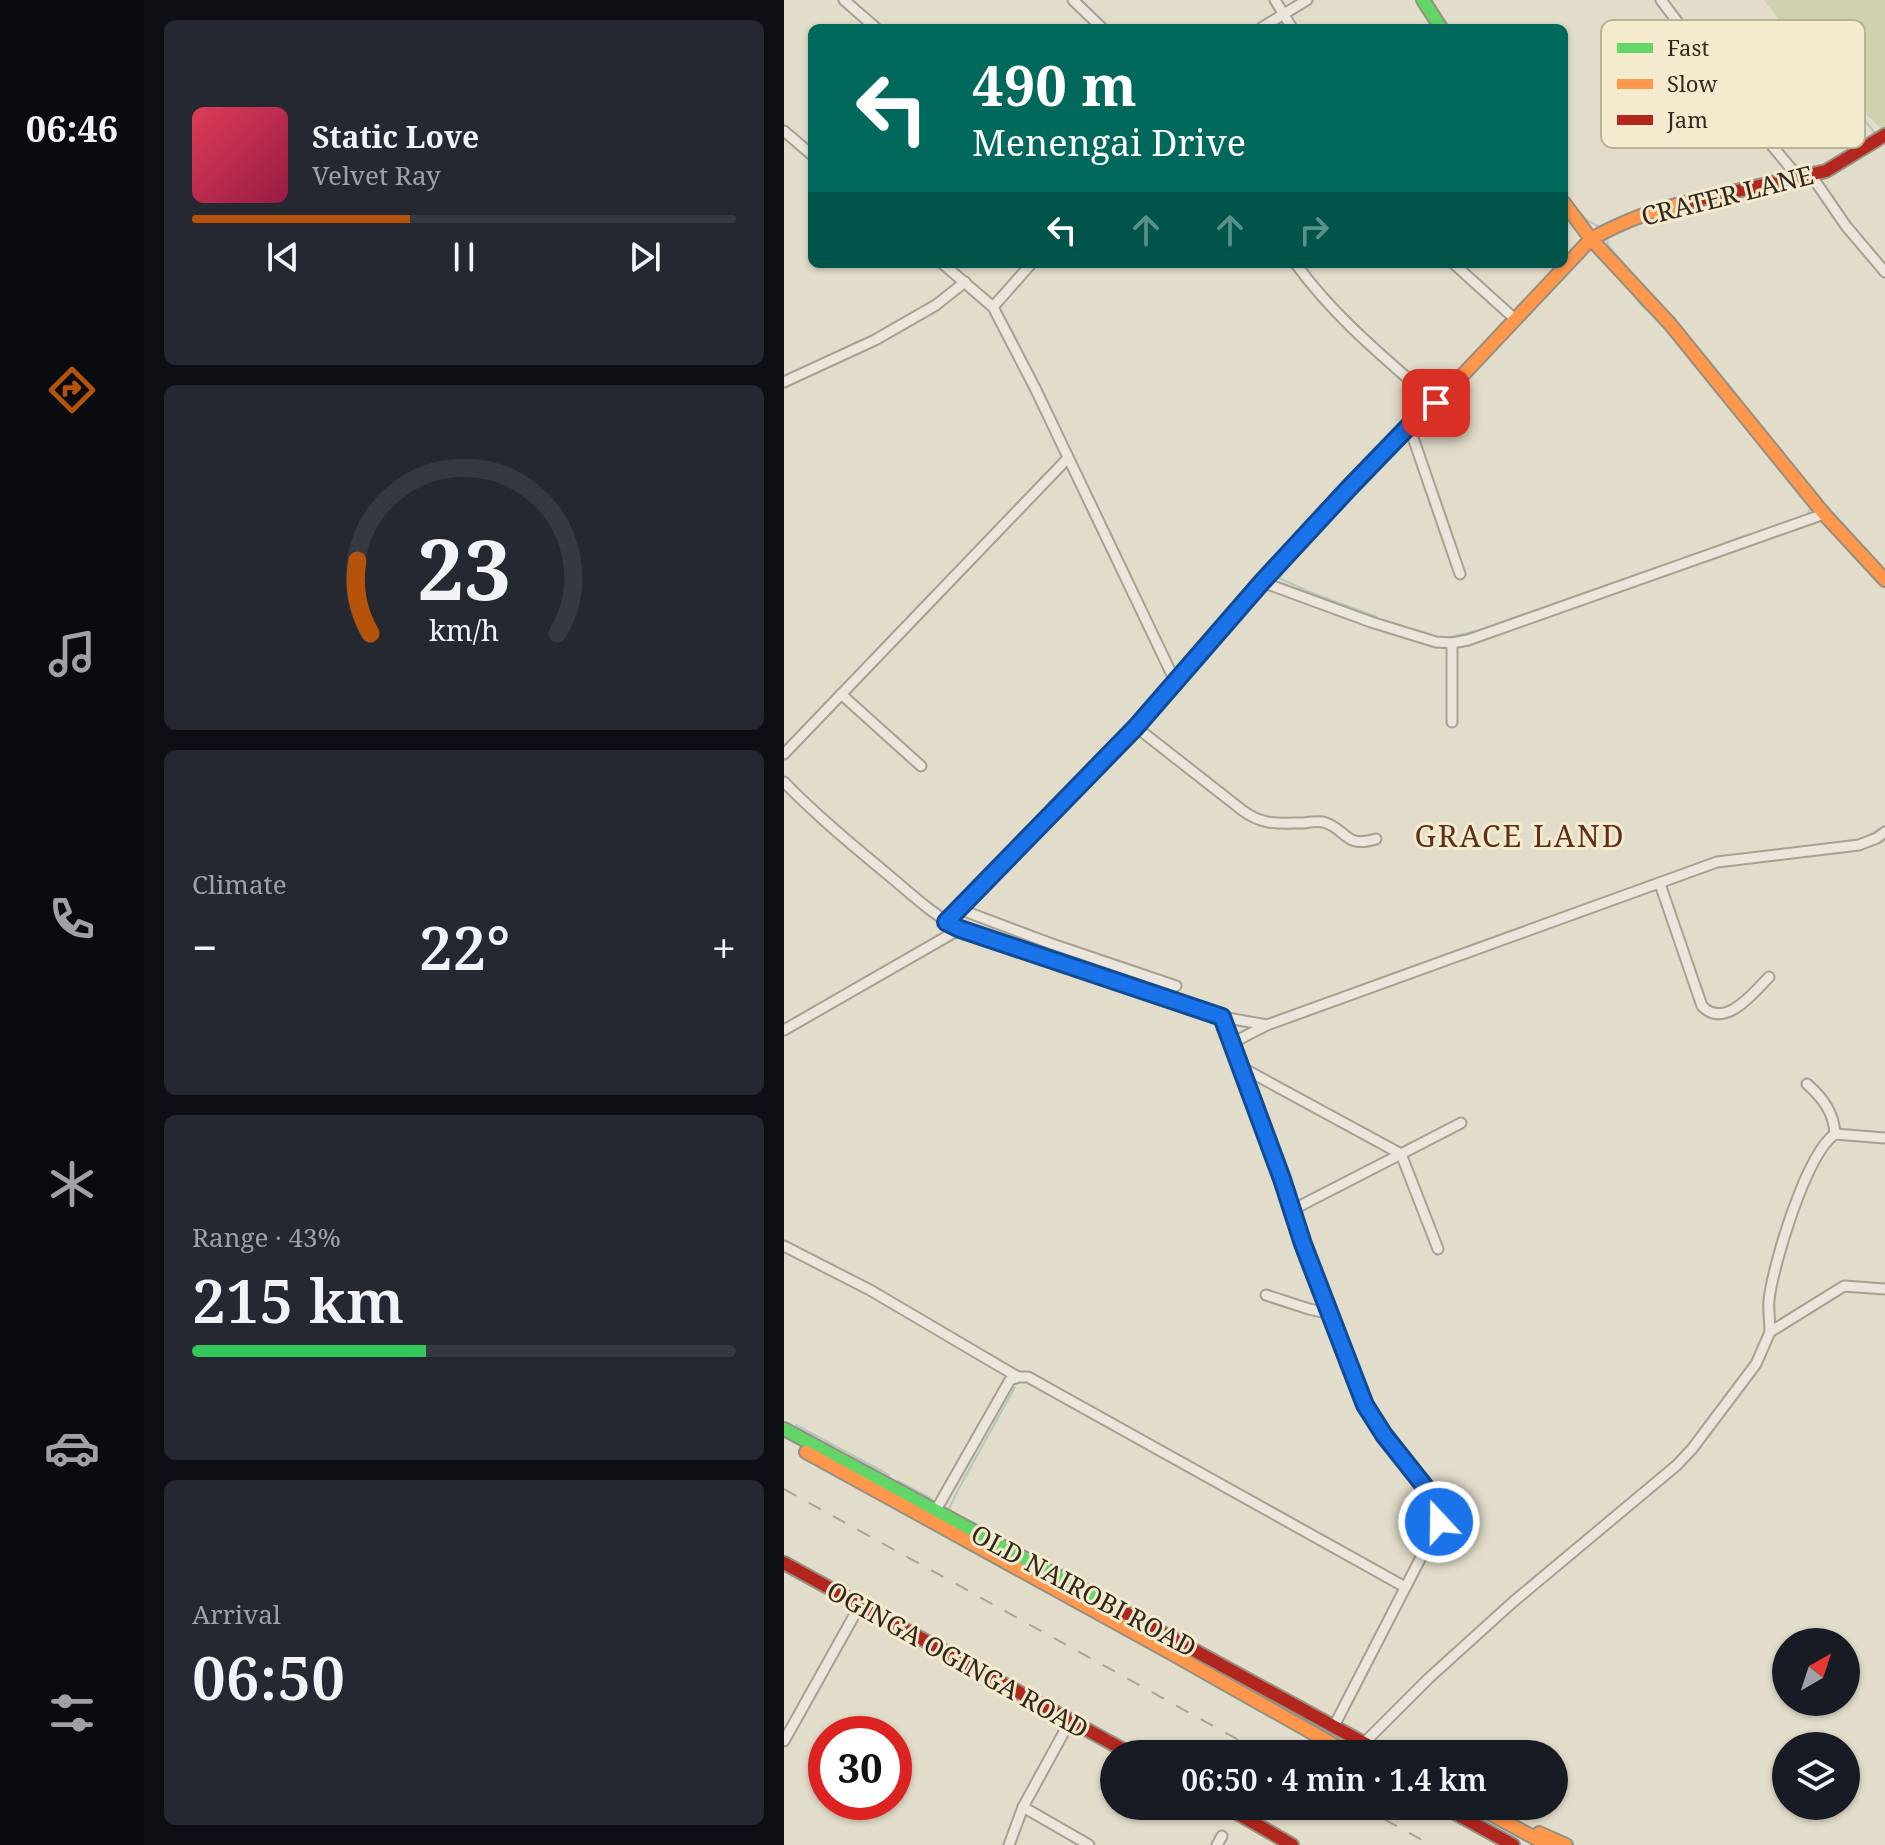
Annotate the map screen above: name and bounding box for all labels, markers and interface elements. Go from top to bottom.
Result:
legend [1601,20,1865,148]
text: Fast [1667,32,1709,62]
text: 490 m [972,46,1137,122]
icon: left [840,56,944,160]
text: Slow [1667,68,1717,98]
text: 06:46 [26,104,118,153]
text: Jam [1666,104,1708,134]
text: Static Love [312,116,479,157]
text: Menengai Drive [972,118,1246,167]
street label: CRATER LANE [1637,156,1817,234]
text: Velvet Ray [312,157,441,193]
icon: left [1040,208,1084,252]
icon: ahead [1124,208,1168,252]
icon: ahead [1208,208,1252,252]
icon: right [1292,208,1336,252]
icon: previous [261,235,305,279]
icon: pause [442,235,486,279]
icon: next [623,235,667,279]
icon: directions [44,362,100,418]
pin [1402,369,1470,437]
icon: arrive [1414,381,1458,425]
text: 23 [417,510,511,623]
text: km/h [429,610,499,649]
icon: music [44,626,100,682]
district label: GRACE LAND [1414,815,1626,856]
text: Climate [192,866,287,902]
icon: phone [44,891,100,947]
text: 22° [419,906,510,988]
text: − [192,917,217,977]
text: + [711,917,736,977]
icon: climate [44,1156,100,1212]
text: Range · 43% [192,1219,341,1255]
text: 215 km [192,1259,404,1341]
icon: car [44,1420,100,1476]
position arrow [1397,1480,1481,1564]
street label: OLD NAIROBI ROAD [965,1515,1203,1665]
street label: OGINGA OGINGA ROAD [821,1572,1095,1746]
text: Arrival [192,1596,281,1632]
north arrow [1772,1628,1860,1716]
map controls [1772,1628,1860,1820]
text: 06:50 [192,1636,345,1718]
icon: filters [44,1685,100,1741]
speed limit sign: 30 [808,1716,912,1820]
button: layers [1772,1732,1860,1820]
text: 06:50 · 4 min · 1.4 km [1181,1759,1487,1800]

